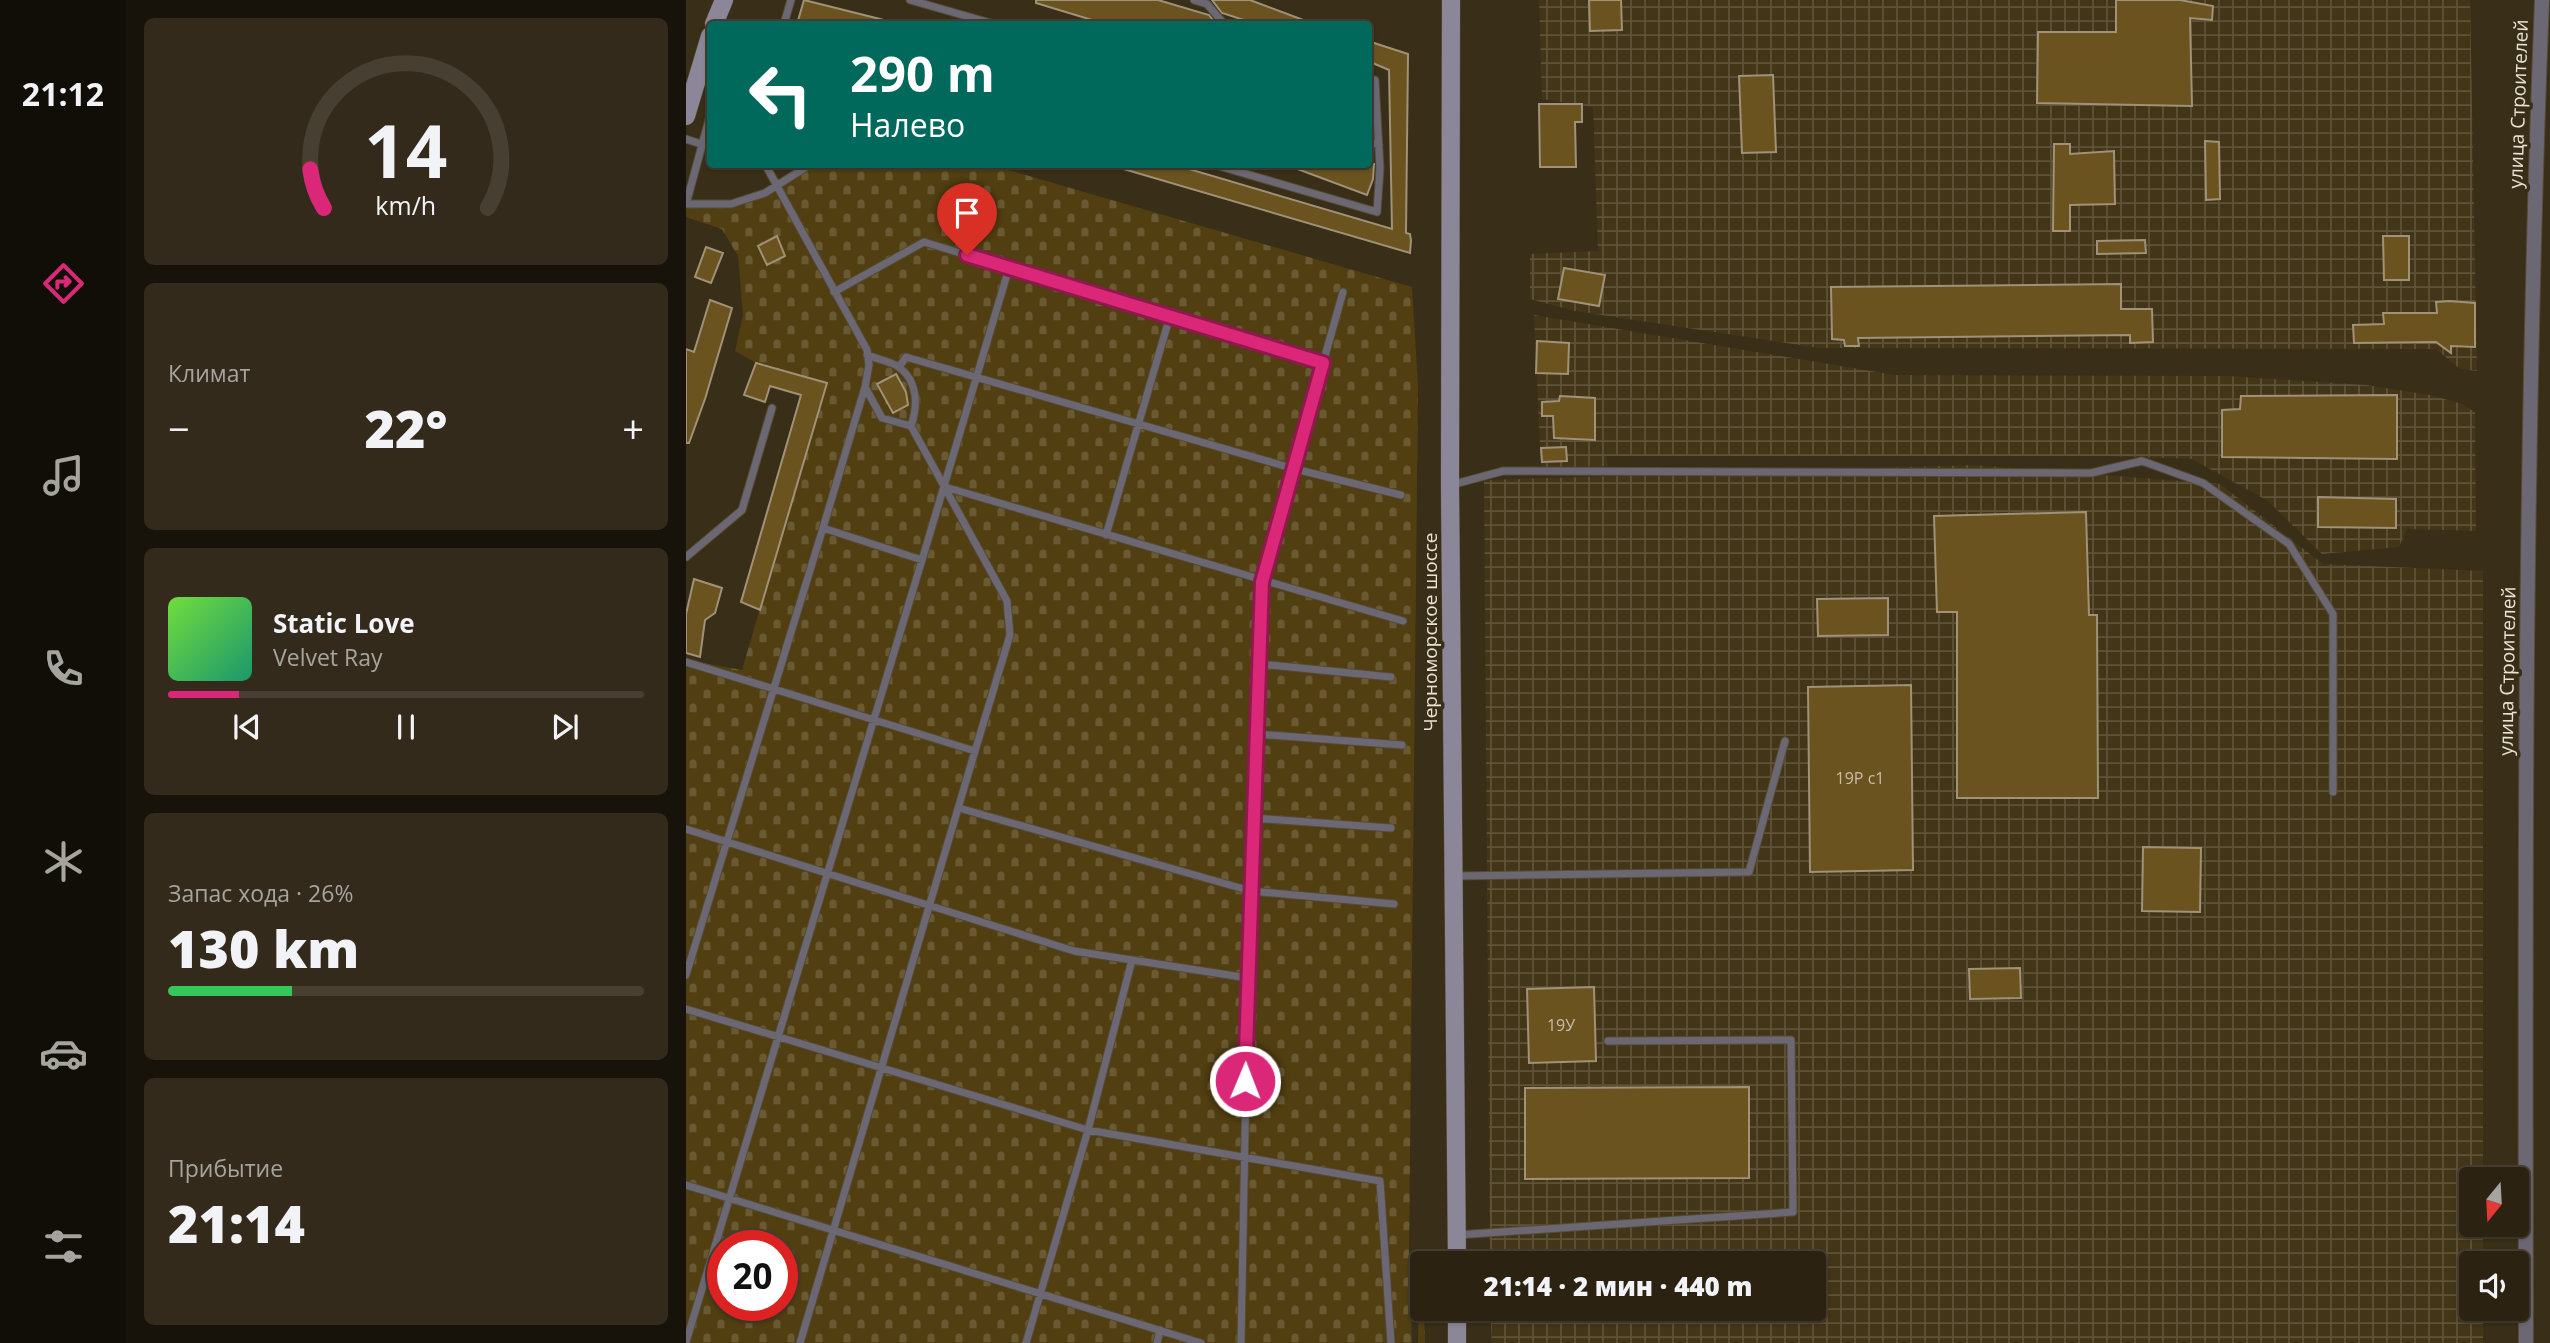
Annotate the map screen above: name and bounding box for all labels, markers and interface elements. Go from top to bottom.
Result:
street label: улица Строителей [2502,19,2534,189]
text: 290 m [850,40,995,106]
icon: left [735,49,826,140]
text: 21:12 [22,72,104,115]
text: 14 [364,100,448,199]
text: Налево [850,103,965,146]
pin [937,183,997,255]
text: km/h [376,187,436,221]
icon: arrive [948,194,986,232]
icon: directions [39,259,88,308]
text: Климат [168,357,250,389]
text: 22° [365,392,447,463]
text: − [168,402,190,454]
text: + [622,402,644,454]
icon: music [39,451,88,500]
street label: Черноморское шоссе [1417,532,1443,732]
street label: улица Строителей [2493,586,2521,756]
text: Static Love [273,605,415,641]
text: Velvet Ray [273,641,383,673]
icon: phone [39,644,88,693]
icon: previous [228,708,266,746]
icon: pause [387,708,425,746]
icon: next [546,708,584,746]
house number: 19Р с1 [1836,767,1884,789]
icon: climate [39,837,88,886]
text: Запас хода · 26% [168,877,353,909]
text: 130 km [168,912,359,983]
house number: 19У [1547,1014,1575,1036]
icon: car [39,1029,88,1078]
position arrow [1208,1044,1282,1118]
text: Прибытие [168,1152,283,1184]
north arrow [2459,1167,2529,1237]
map controls [2459,1167,2529,1321]
text: 21:14 [168,1187,305,1258]
icon: filters [39,1222,88,1271]
speed limit sign: 20 [707,1230,798,1321]
button: sound [2459,1251,2529,1321]
text: 21:14 · 2 мин · 440 m [1483,1268,1753,1304]

